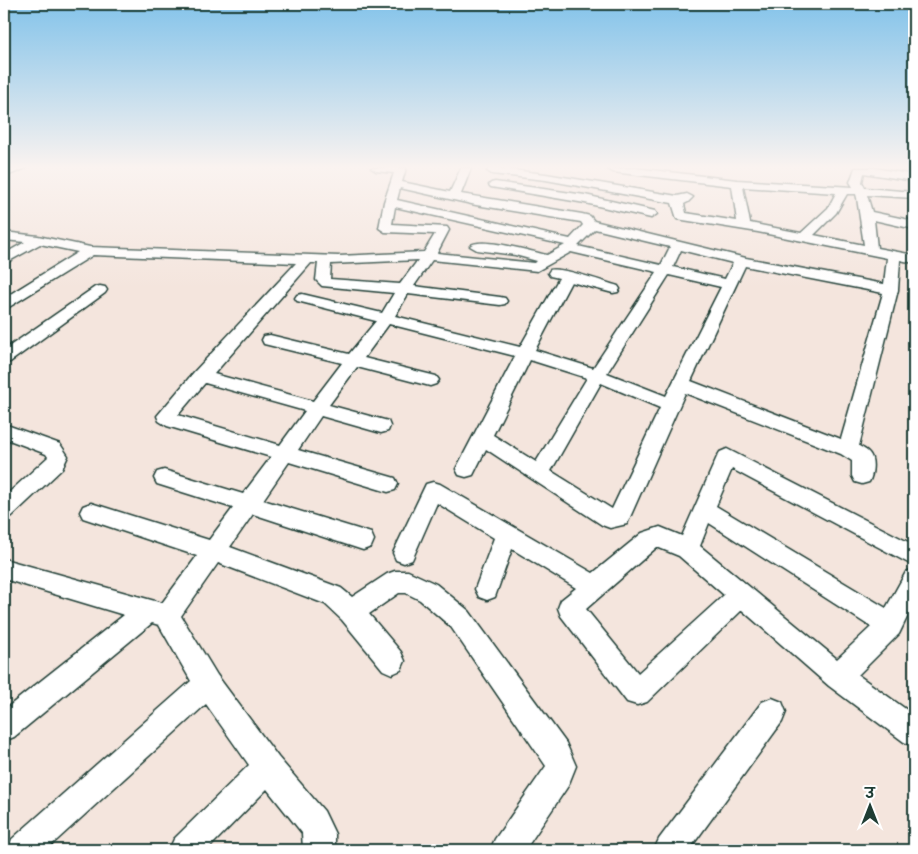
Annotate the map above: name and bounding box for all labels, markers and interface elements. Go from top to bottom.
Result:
north arrow [846,782,896,832]
text: उ [863,785,876,803]

